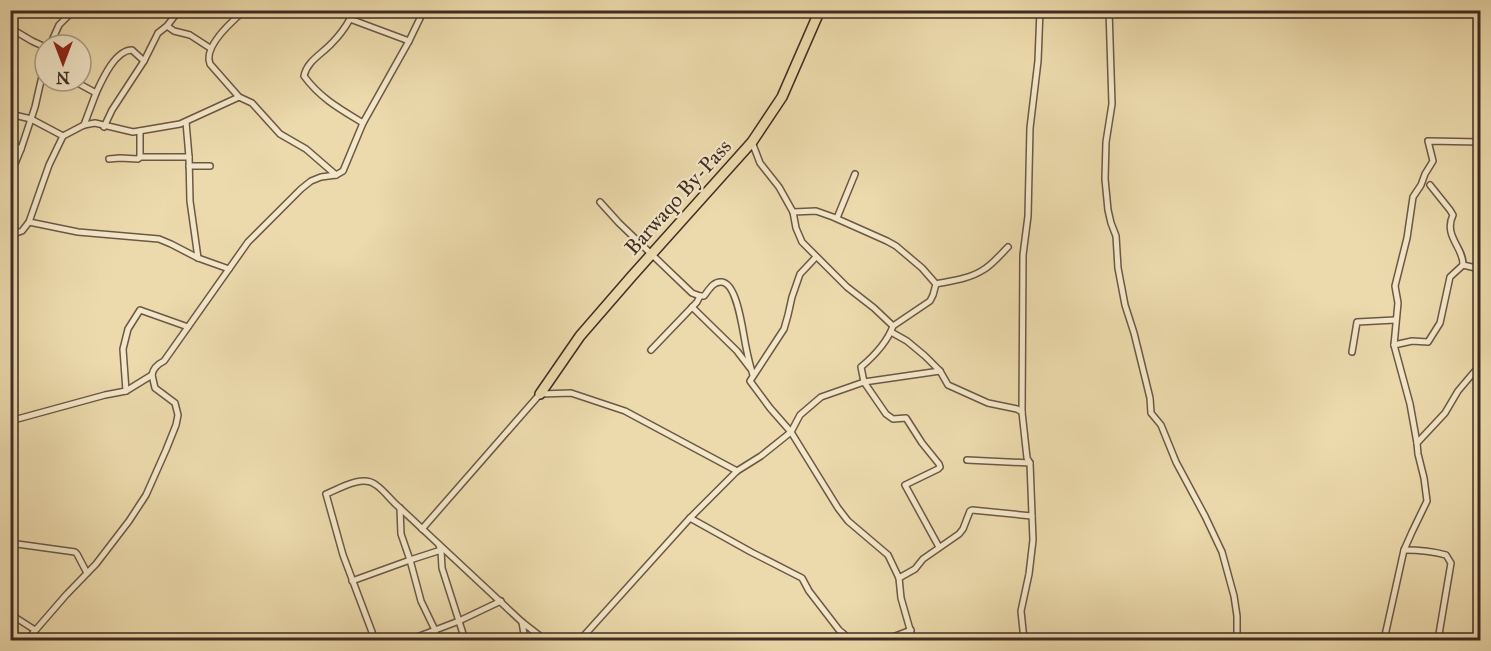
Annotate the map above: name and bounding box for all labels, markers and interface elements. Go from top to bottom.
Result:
north arrow [33,33,93,93]
text: N [56,68,70,87]
street label: Barwaqo By-Pass [619,134,737,260]

